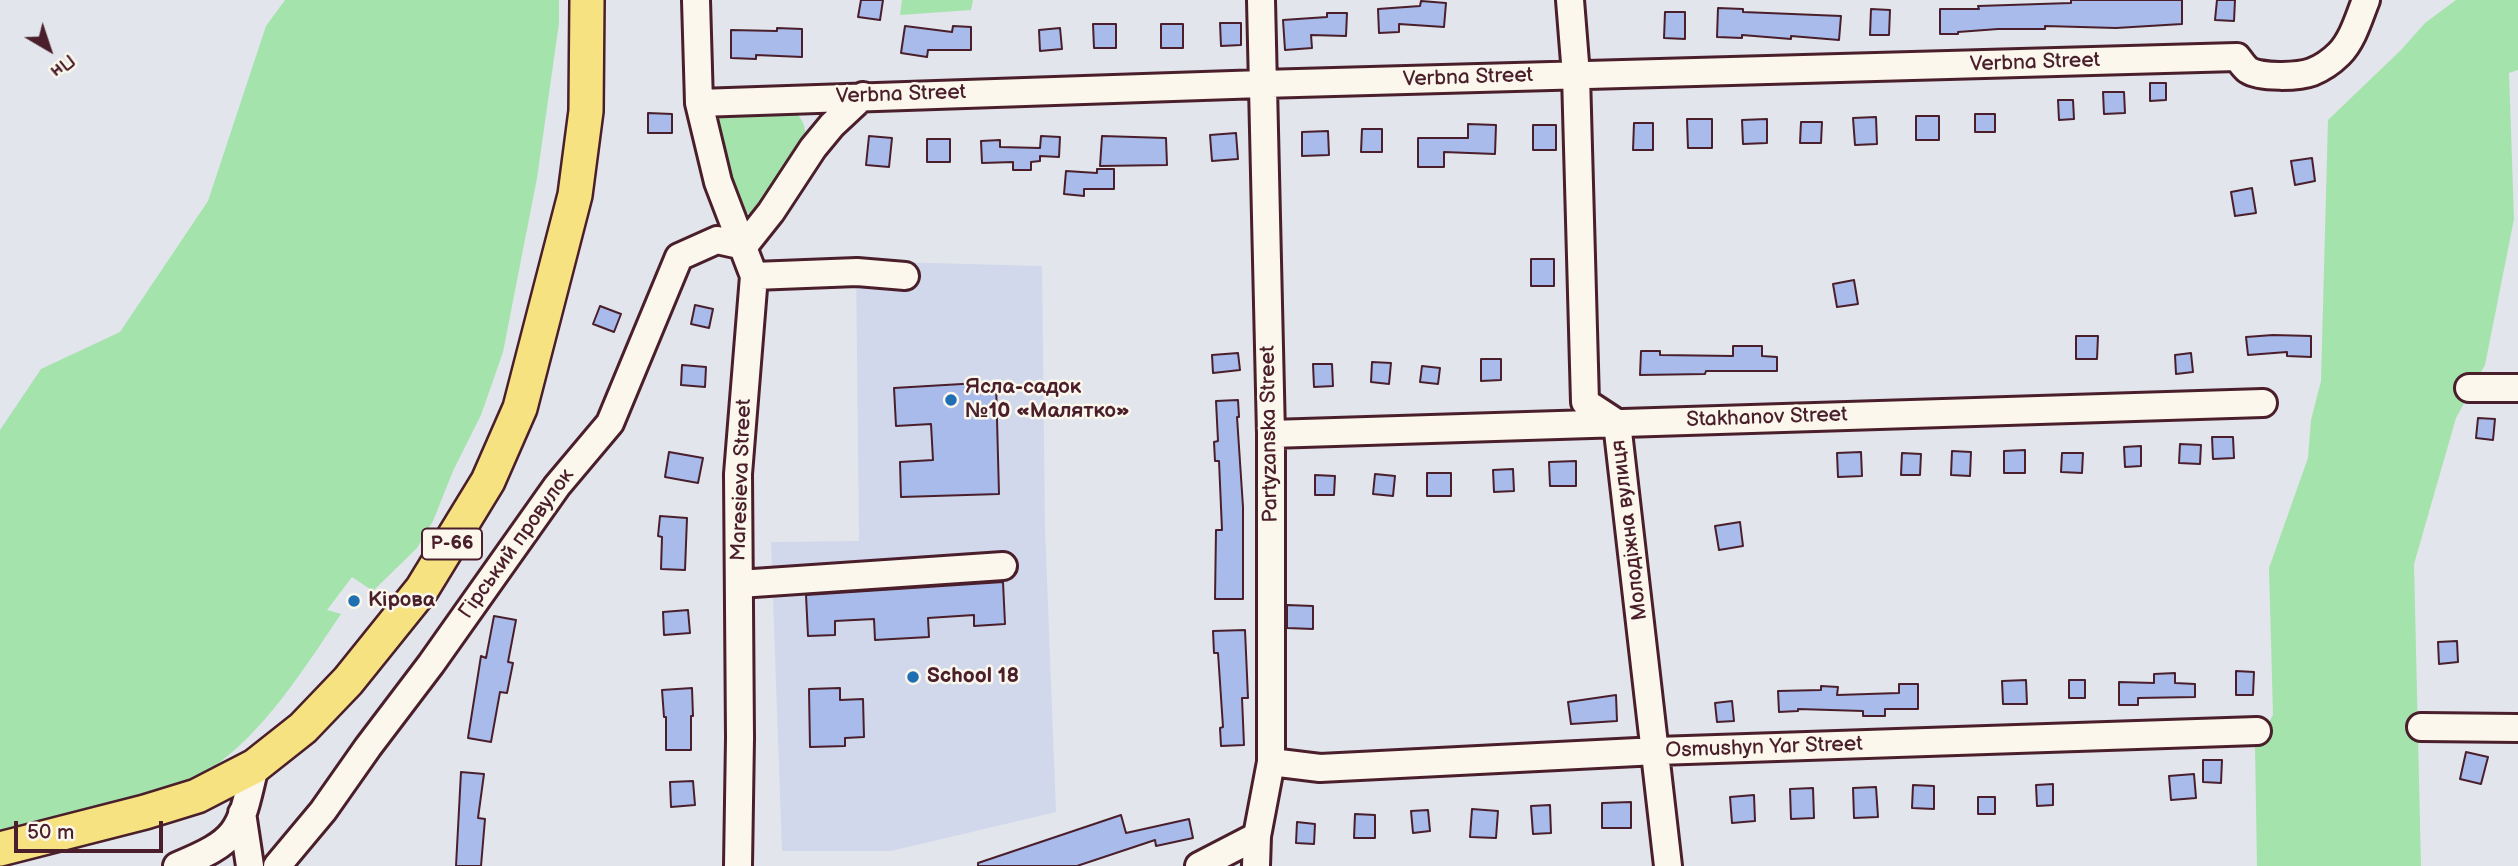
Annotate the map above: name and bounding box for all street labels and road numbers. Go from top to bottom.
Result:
street label: Verbna Street [1969,48,2101,78]
street label: Verbna Street [1402,63,1534,93]
street label: Verbna Street [835,80,967,110]
street label: Partyzanska Street [1256,345,1284,523]
street label: Maresieva Street [727,398,757,562]
street label: Stakhanov Street [1686,403,1848,433]
street label: Молодіжна вулиця [1606,438,1654,622]
street label: Гірський провулок [454,464,580,624]
road number: Р-66 [422,528,482,559]
street label: Osmushyn Yar Street [1665,732,1863,764]

